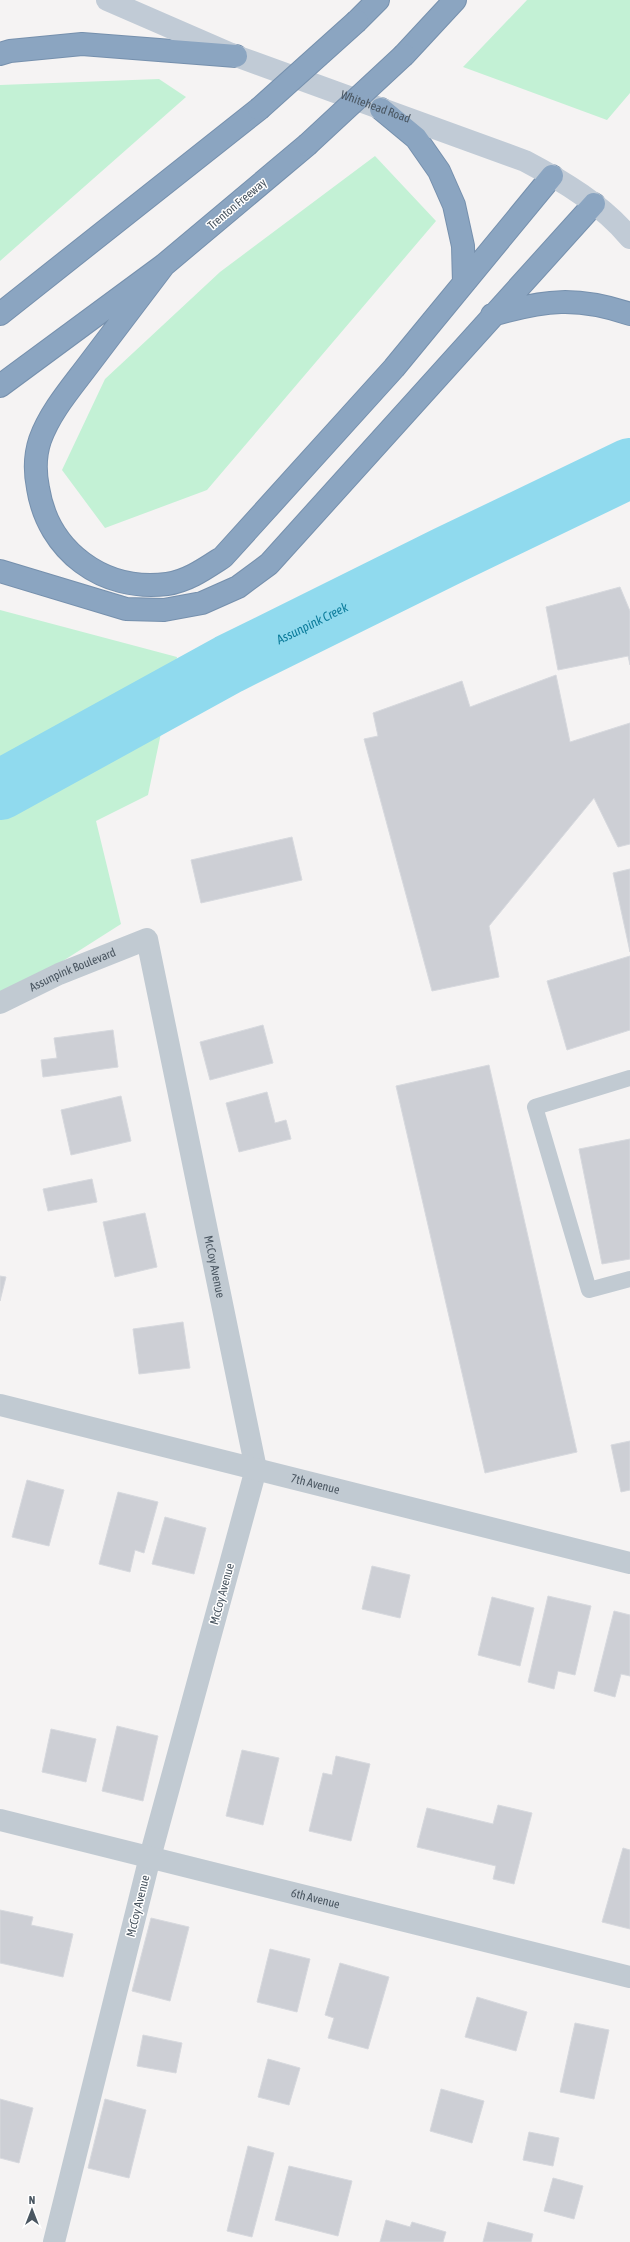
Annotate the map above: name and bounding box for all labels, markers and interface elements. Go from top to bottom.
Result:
street label: Whitehead Road [339,88,412,126]
street label: Trenton Freeway [205,175,269,233]
water label: Assunpink Creek [273,599,350,647]
street label: Assunpink Boulevard [27,945,118,994]
street label: McCoy Avenue [201,1234,228,1299]
street label: 7th Avenue [289,1471,341,1497]
street label: McCoy Avenue [207,1562,237,1626]
street label: McCoy Avenue [124,1874,152,1938]
street label: 6th Avenue [289,1886,341,1911]
north arrow [12,2190,52,2230]
text: N [29,2194,35,2206]

